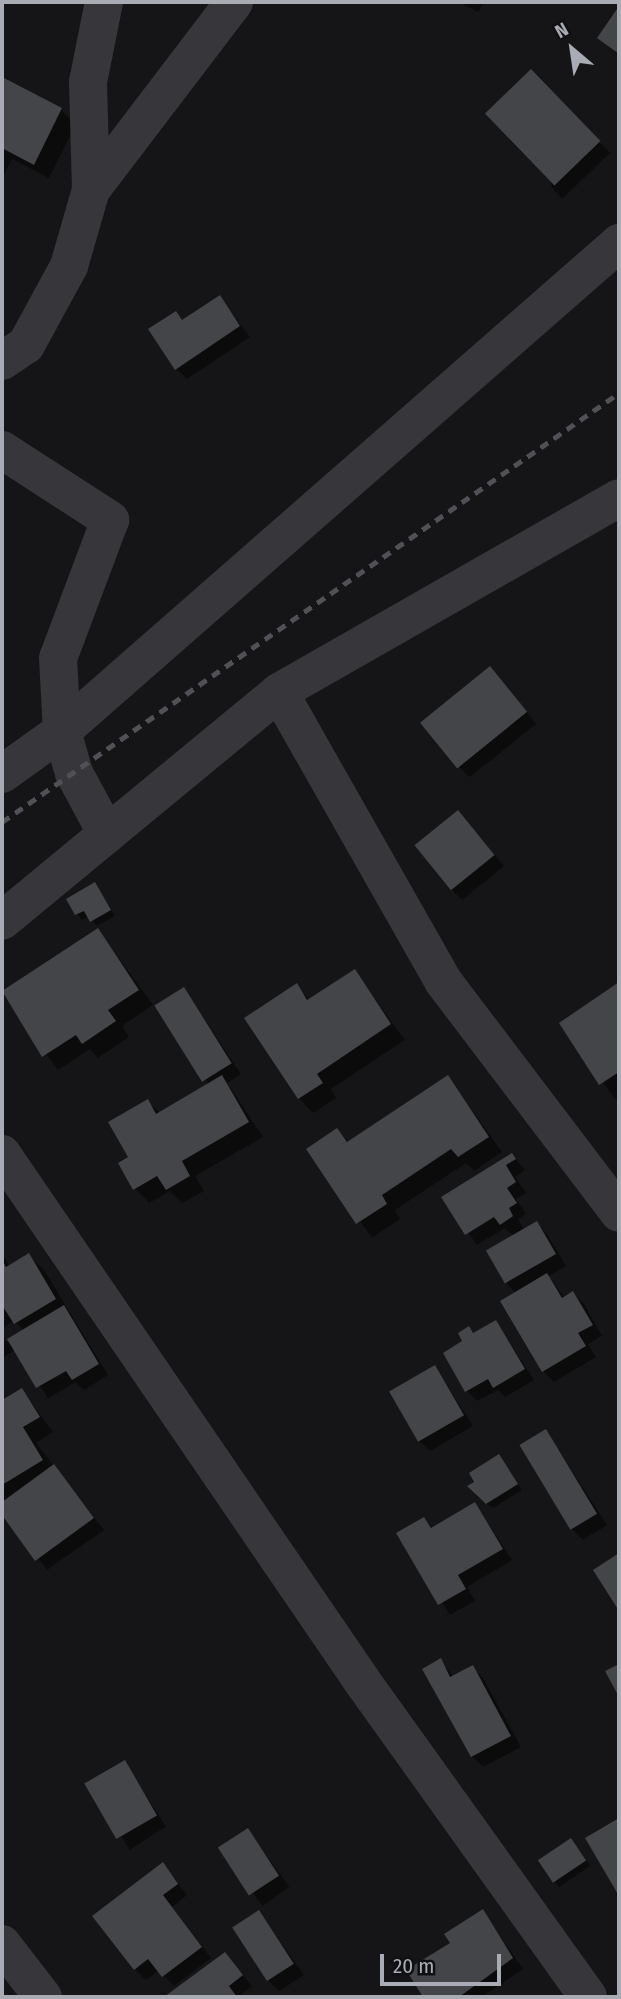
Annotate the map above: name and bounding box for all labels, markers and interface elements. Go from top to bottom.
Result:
north arrow [537,14,607,84]
text: N [551,17,572,43]
scale bar [383,1940,504,1984]
text: 20 m [393,1953,434,1979]

